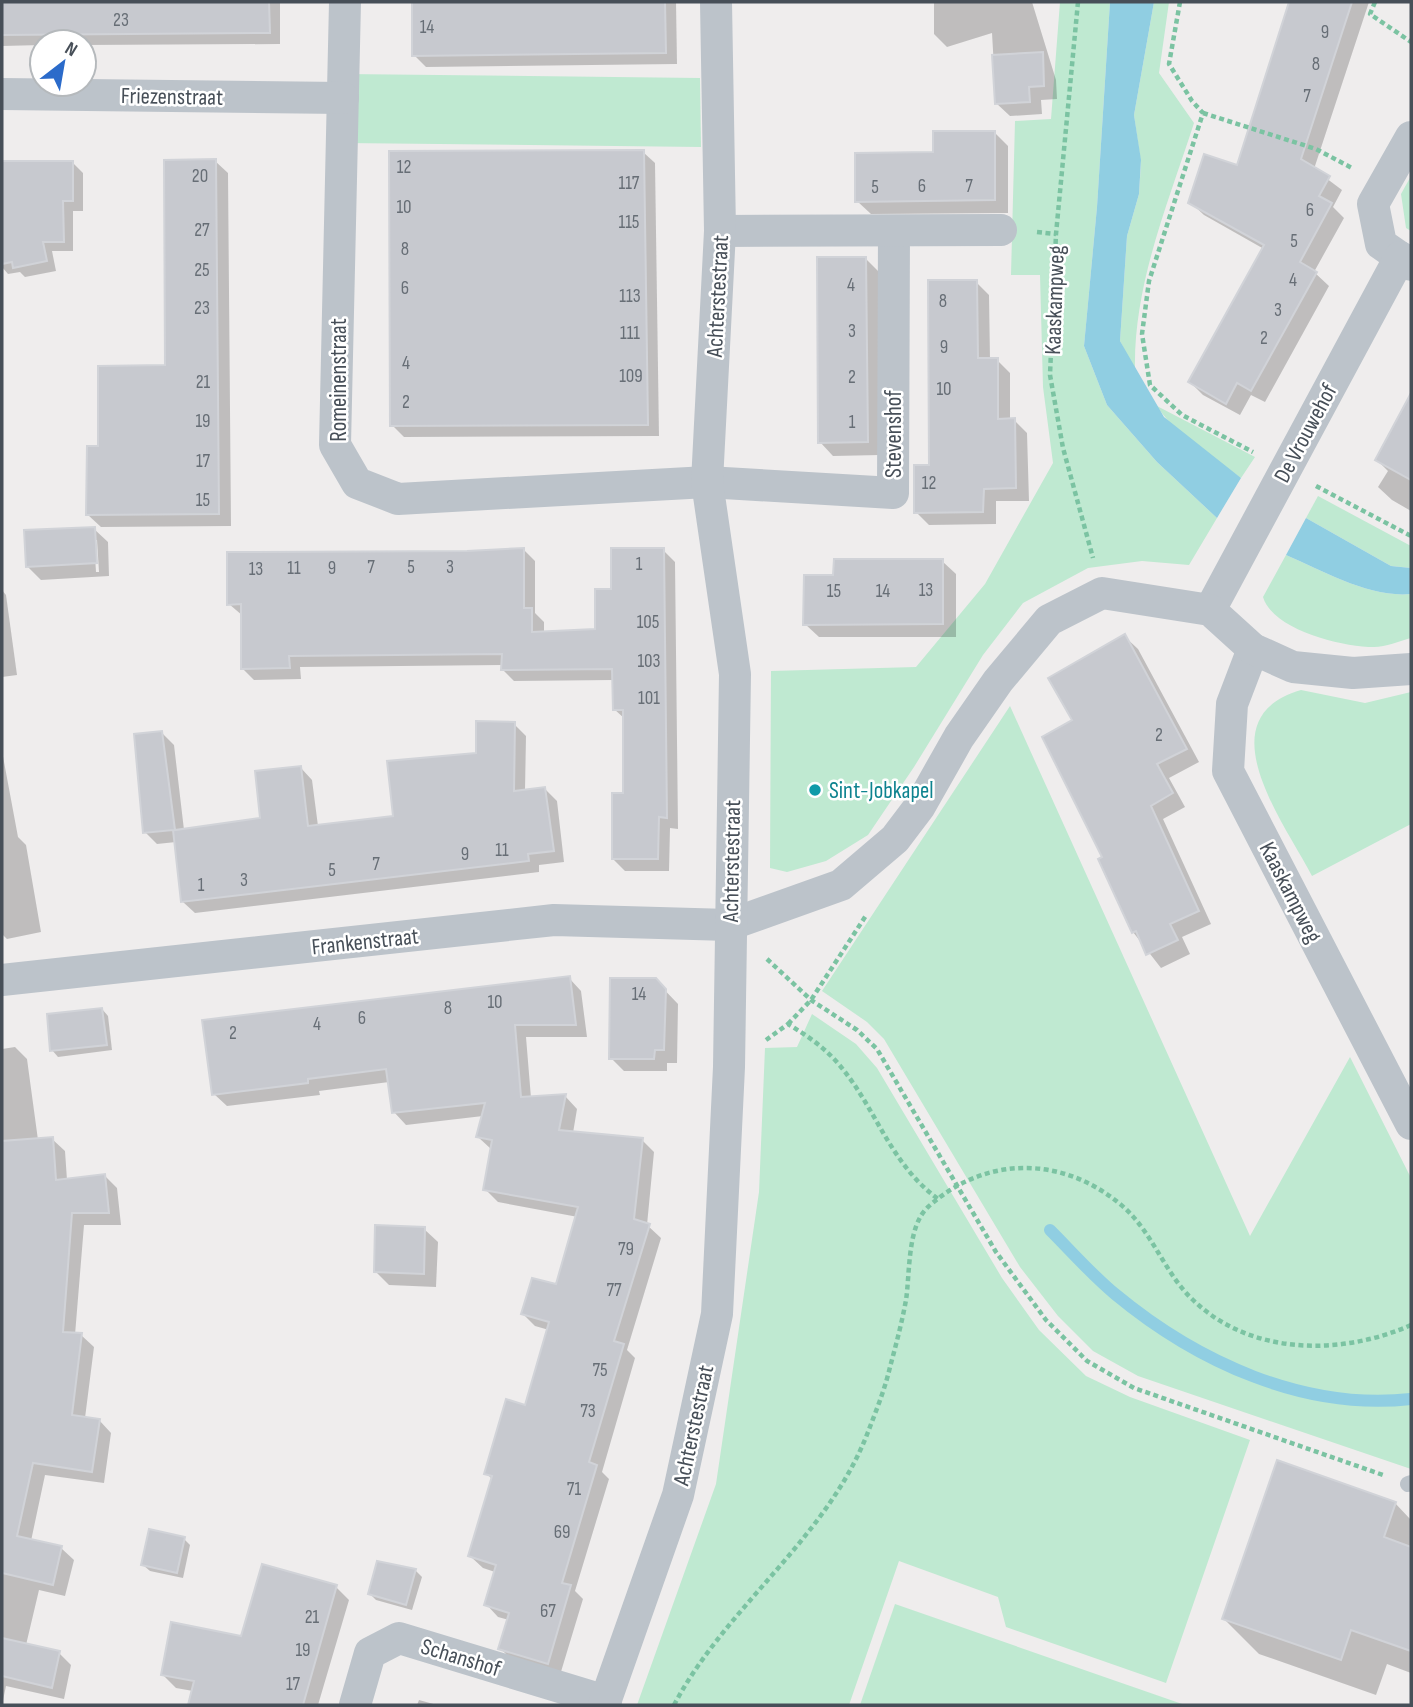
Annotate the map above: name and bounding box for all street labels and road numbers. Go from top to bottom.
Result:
street label: Friezenstraat [121,82,223,112]
street label: Achterstestraat [701,234,735,359]
street label: Kaaskampweg [1039,245,1071,355]
street label: Romeinenstraat [325,318,353,442]
street label: De Vrouwehof [1268,379,1344,488]
street label: Stevenshof [880,390,908,478]
street label: Achterstestraat [717,800,747,923]
street label: Kaaskampweg [1253,837,1327,948]
street label: Frankenstraat [310,922,420,962]
street label: Achterstestraat [667,1362,720,1489]
street label: Schanshof [417,1633,504,1683]

